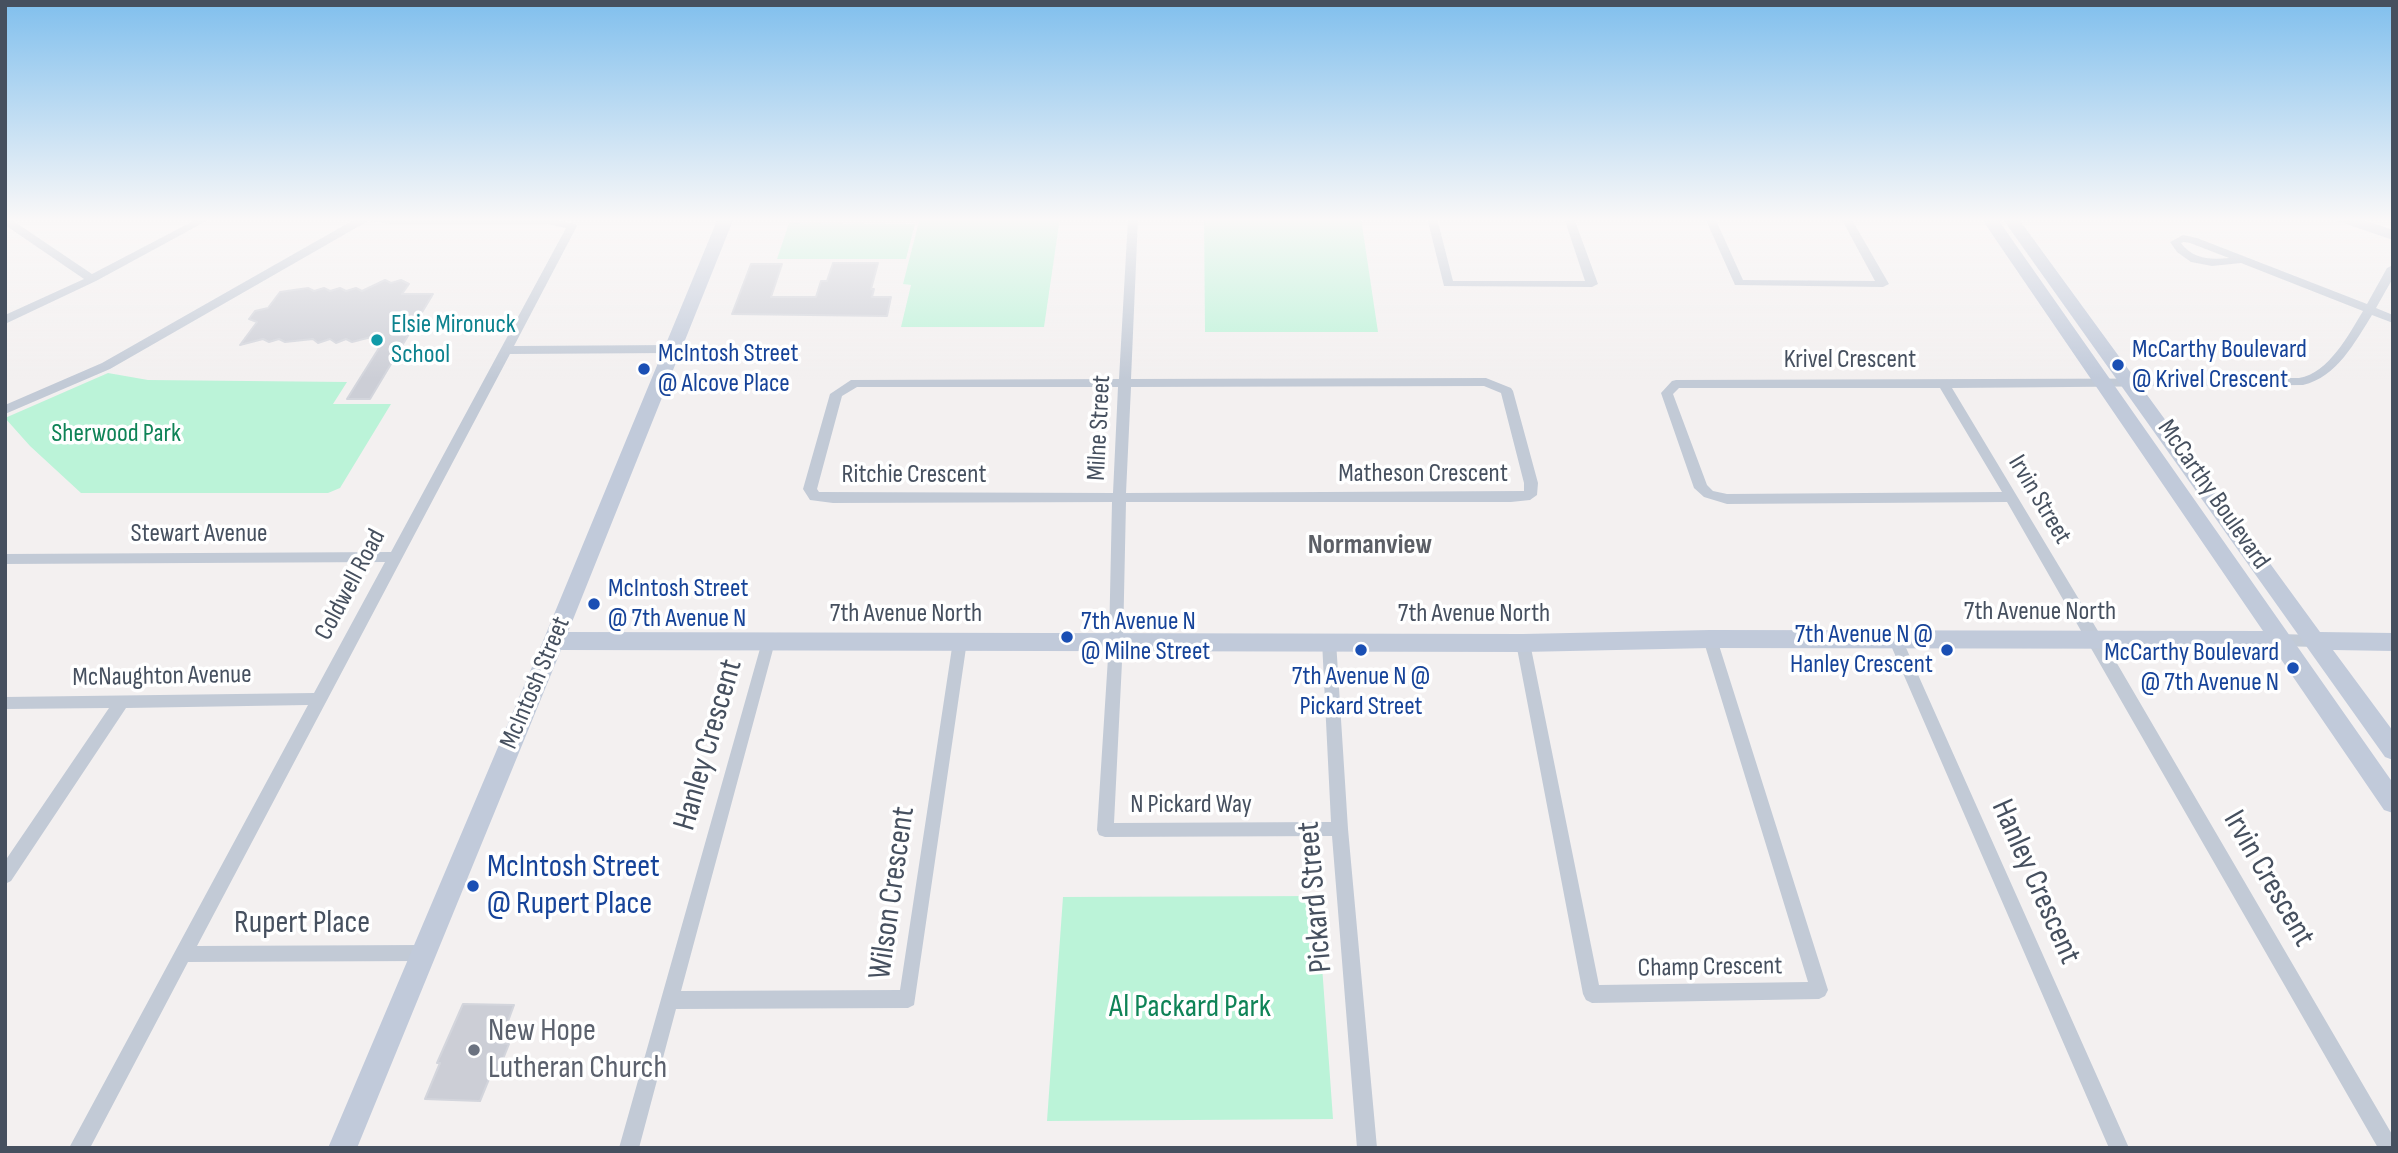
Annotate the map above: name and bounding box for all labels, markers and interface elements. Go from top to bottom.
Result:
place label: Elsie Mironuck School [391,309,516,370]
marker: Elsie Mironuck School [369,332,385,348]
place label: McCarthy Boulevard @ Krivel Crescent [2132,334,2307,396]
place label: McIntosh Street @ Alcove Place [658,338,798,400]
street label: Krivel Crescent [1784,344,1916,376]
marker: McCarthy Boulevard @ Krivel Crescent [2110,357,2126,373]
marker: McIntosh Street @ Alcove Place [636,361,652,377]
street label: Milne Street [1082,374,1118,482]
street label: McCarthy Boulevard [2150,414,2276,576]
park label: Sherwood Park [51,418,181,450]
street label: Irvin Street [2000,450,2078,550]
street label: Matheson Crescent [1338,458,1508,490]
street label: Ritchie Crescent [842,459,986,491]
street label: Stewart Avenue [131,518,267,550]
street label: Coldwell Road [309,524,393,646]
district label: Normanview [1308,529,1432,563]
place label: McIntosh Street @ 7th Avenue N [608,573,748,634]
marker: McIntosh Street @ 7th Avenue N [586,596,602,612]
street label: 7th Avenue North [1964,596,2116,628]
street label: 7th Avenue North [830,598,982,630]
street label: 7th Avenue North [1398,598,1550,630]
place label: 7th Avenue N @ Milne Street [1081,606,1210,668]
street label: McIntosh Street [494,612,578,754]
place label: 7th Avenue N @ Hanley Crescent [1790,619,1933,680]
marker: 7th Avenue N @ Milne Street [1059,629,1075,645]
place label: McCarthy Boulevard @ 7th Avenue N [2104,637,2279,698]
marker: 7th Avenue N @ Pickard Street [1353,642,1369,658]
marker: 7th Avenue N @ Hanley Crescent [1939,642,1955,658]
street label: Hanley Crescent [666,655,752,835]
street label: McNaughton Avenue [72,660,252,694]
marker: McCarthy Boulevard @ 7th Avenue N [2285,660,2301,676]
place label: 7th Avenue N @ Pickard Street [1292,661,1430,722]
street label: N Pickard Way [1130,789,1252,821]
street label: Hanley Crescent [1982,794,2088,970]
street label: Wilson Crescent [862,804,924,982]
street label: Irvin Crescent [2214,804,2322,954]
street label: Pickard Street [1290,820,1342,974]
place label: McIntosh Street @ Rupert Place [487,849,660,924]
marker: McIntosh Street @ Rupert Place [465,878,481,894]
street label: Rupert Place [234,905,370,943]
street label: Champ Crescent [1637,951,1783,985]
park label: Al Packard Park [1109,989,1271,1027]
place label: New Hope Lutheran Church [488,1013,667,1088]
marker: New Hope Lutheran Church [466,1042,482,1058]

